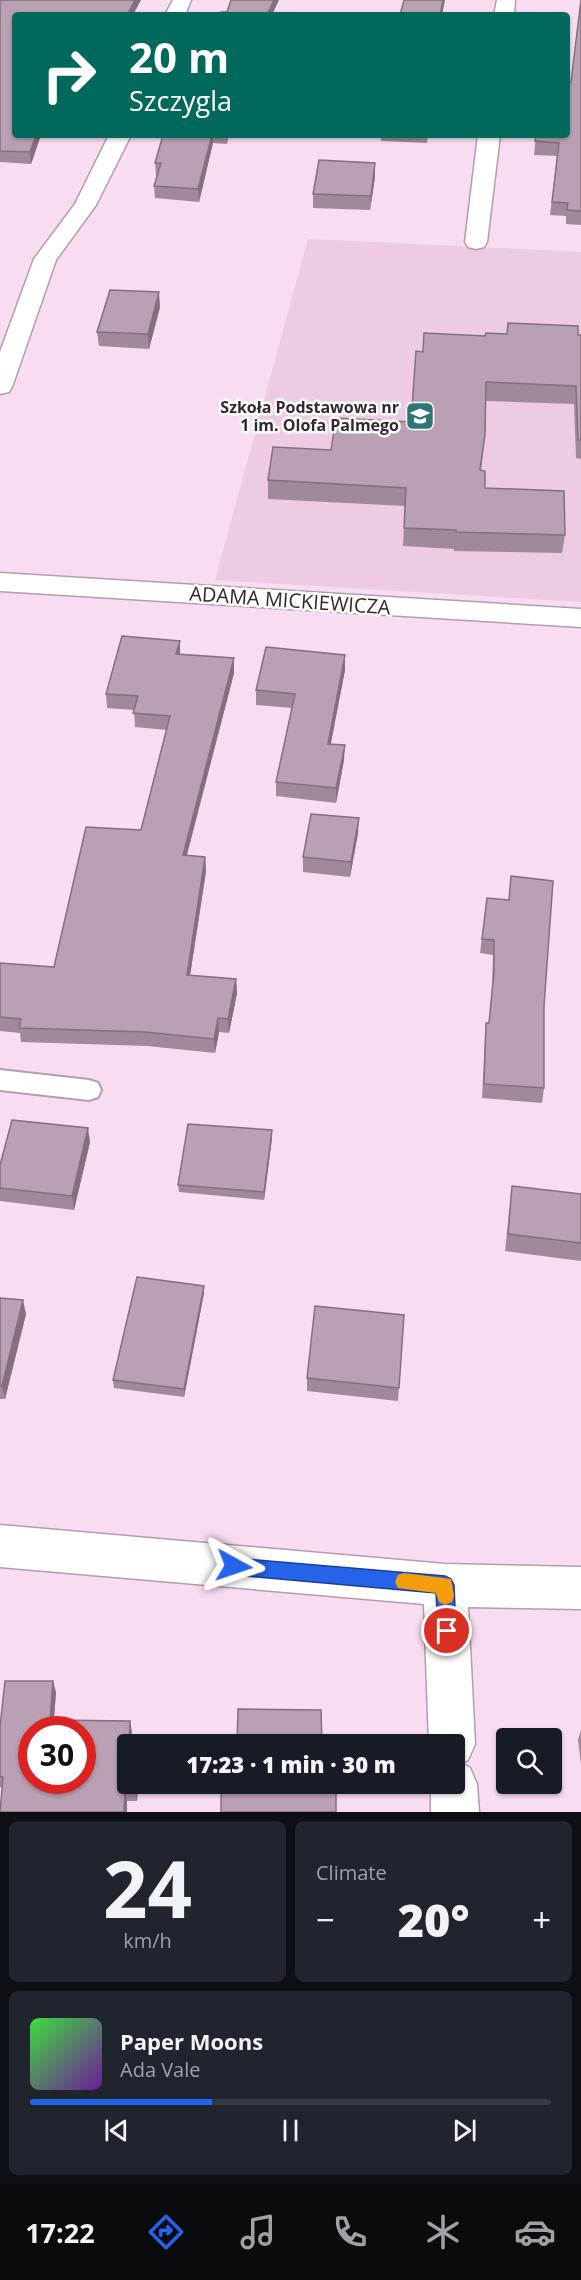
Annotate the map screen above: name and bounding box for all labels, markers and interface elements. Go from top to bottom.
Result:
text: 20 m [129,28,229,85]
icon: right [30,36,108,114]
text: Szczygla [129,82,232,119]
place label: Szkoła Podstawowa nr 1 im. Olofa Palmego [220,396,399,436]
school or university icon: Szkoła Podstawowa nr 1 im. Olofa Palmego [404,400,436,432]
street label: ADAMA MICKIEWICZA [189,580,392,621]
position arrow [202,1534,266,1598]
pin [421,1605,472,1656]
icon: arrive [430,1614,463,1647]
speed limit sign: 30 [18,1716,96,1794]
map controls [496,1728,562,1794]
button: search [496,1728,562,1794]
text: 17:23 · 1 min · 30 m [186,1749,396,1779]
text: 24 [103,1835,192,1941]
text: Climate [316,1859,387,1886]
text: 20° [398,1889,469,1950]
text: − [316,1897,335,1942]
text: + [532,1897,551,1942]
text: km/h [123,1927,172,1954]
text: Paper Moons [120,2026,263,2056]
text: Ada Vale [120,2056,201,2083]
icon: previous [100,2114,133,2147]
icon: pause [274,2114,307,2147]
icon: next [448,2114,481,2147]
icon: directions [145,2211,187,2253]
icon: music [237,2211,279,2253]
icon: phone [329,2211,371,2253]
icon: climate [422,2211,464,2253]
icon: car [514,2211,556,2253]
text: 17:22 [25,2214,95,2251]

